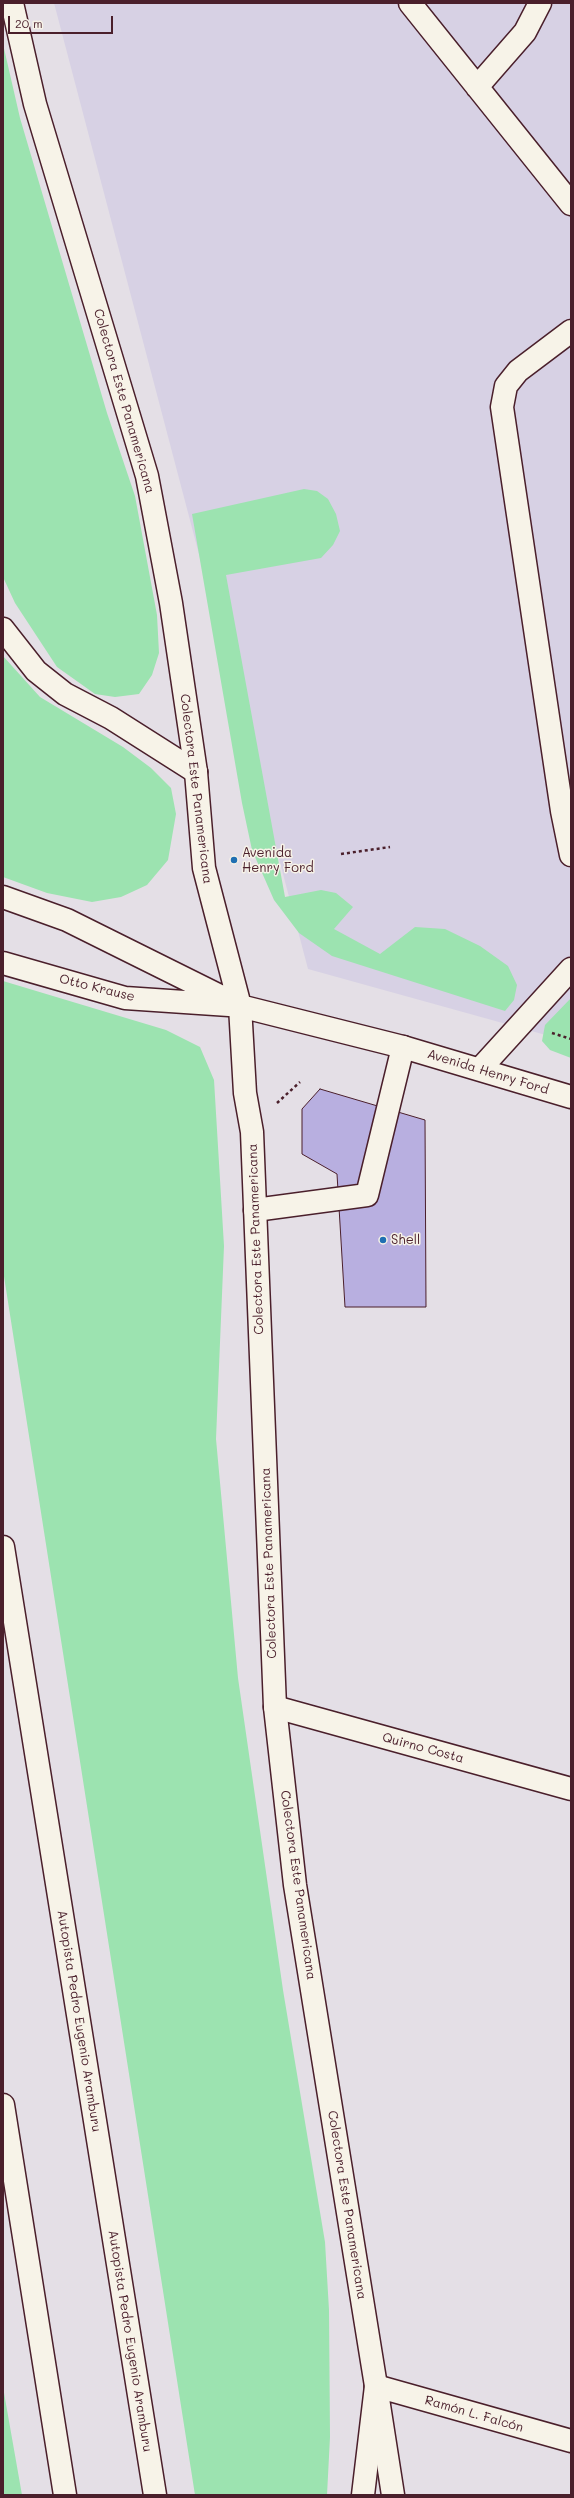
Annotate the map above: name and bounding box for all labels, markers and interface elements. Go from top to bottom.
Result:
scale bar [10,8,115,34]
text: 20 m [15,15,43,31]
street label: Colectora Este Panamericana [90,307,158,495]
street label: Colectora Este Panamericana [177,693,215,885]
place label: Avenida Henry Ford [242,845,314,876]
marker: Avenida Henry Ford [229,855,239,865]
street label: Otto Krause [57,971,137,1005]
street label: Avenida Henry Ford [425,1046,551,1098]
street label: Colectora Este Panamericana [245,1143,267,1335]
place label: Shell [391,1232,420,1248]
marker: Shell [378,1235,388,1245]
street label: Colectora Este Panamericana [258,1467,280,1659]
street label: Quirno Costa [380,1730,466,1766]
street label: Colectora Este Panamericana [277,1789,319,1981]
street label: Autopista Pedro Eugenio Aramburu [54,1909,104,2133]
street label: Colectora Este Panamericana [324,2109,370,2301]
street label: Autopista Pedro Eugenio Aramburu [105,2229,155,2453]
street label: Ramón L. Falcón [423,2392,525,2436]

